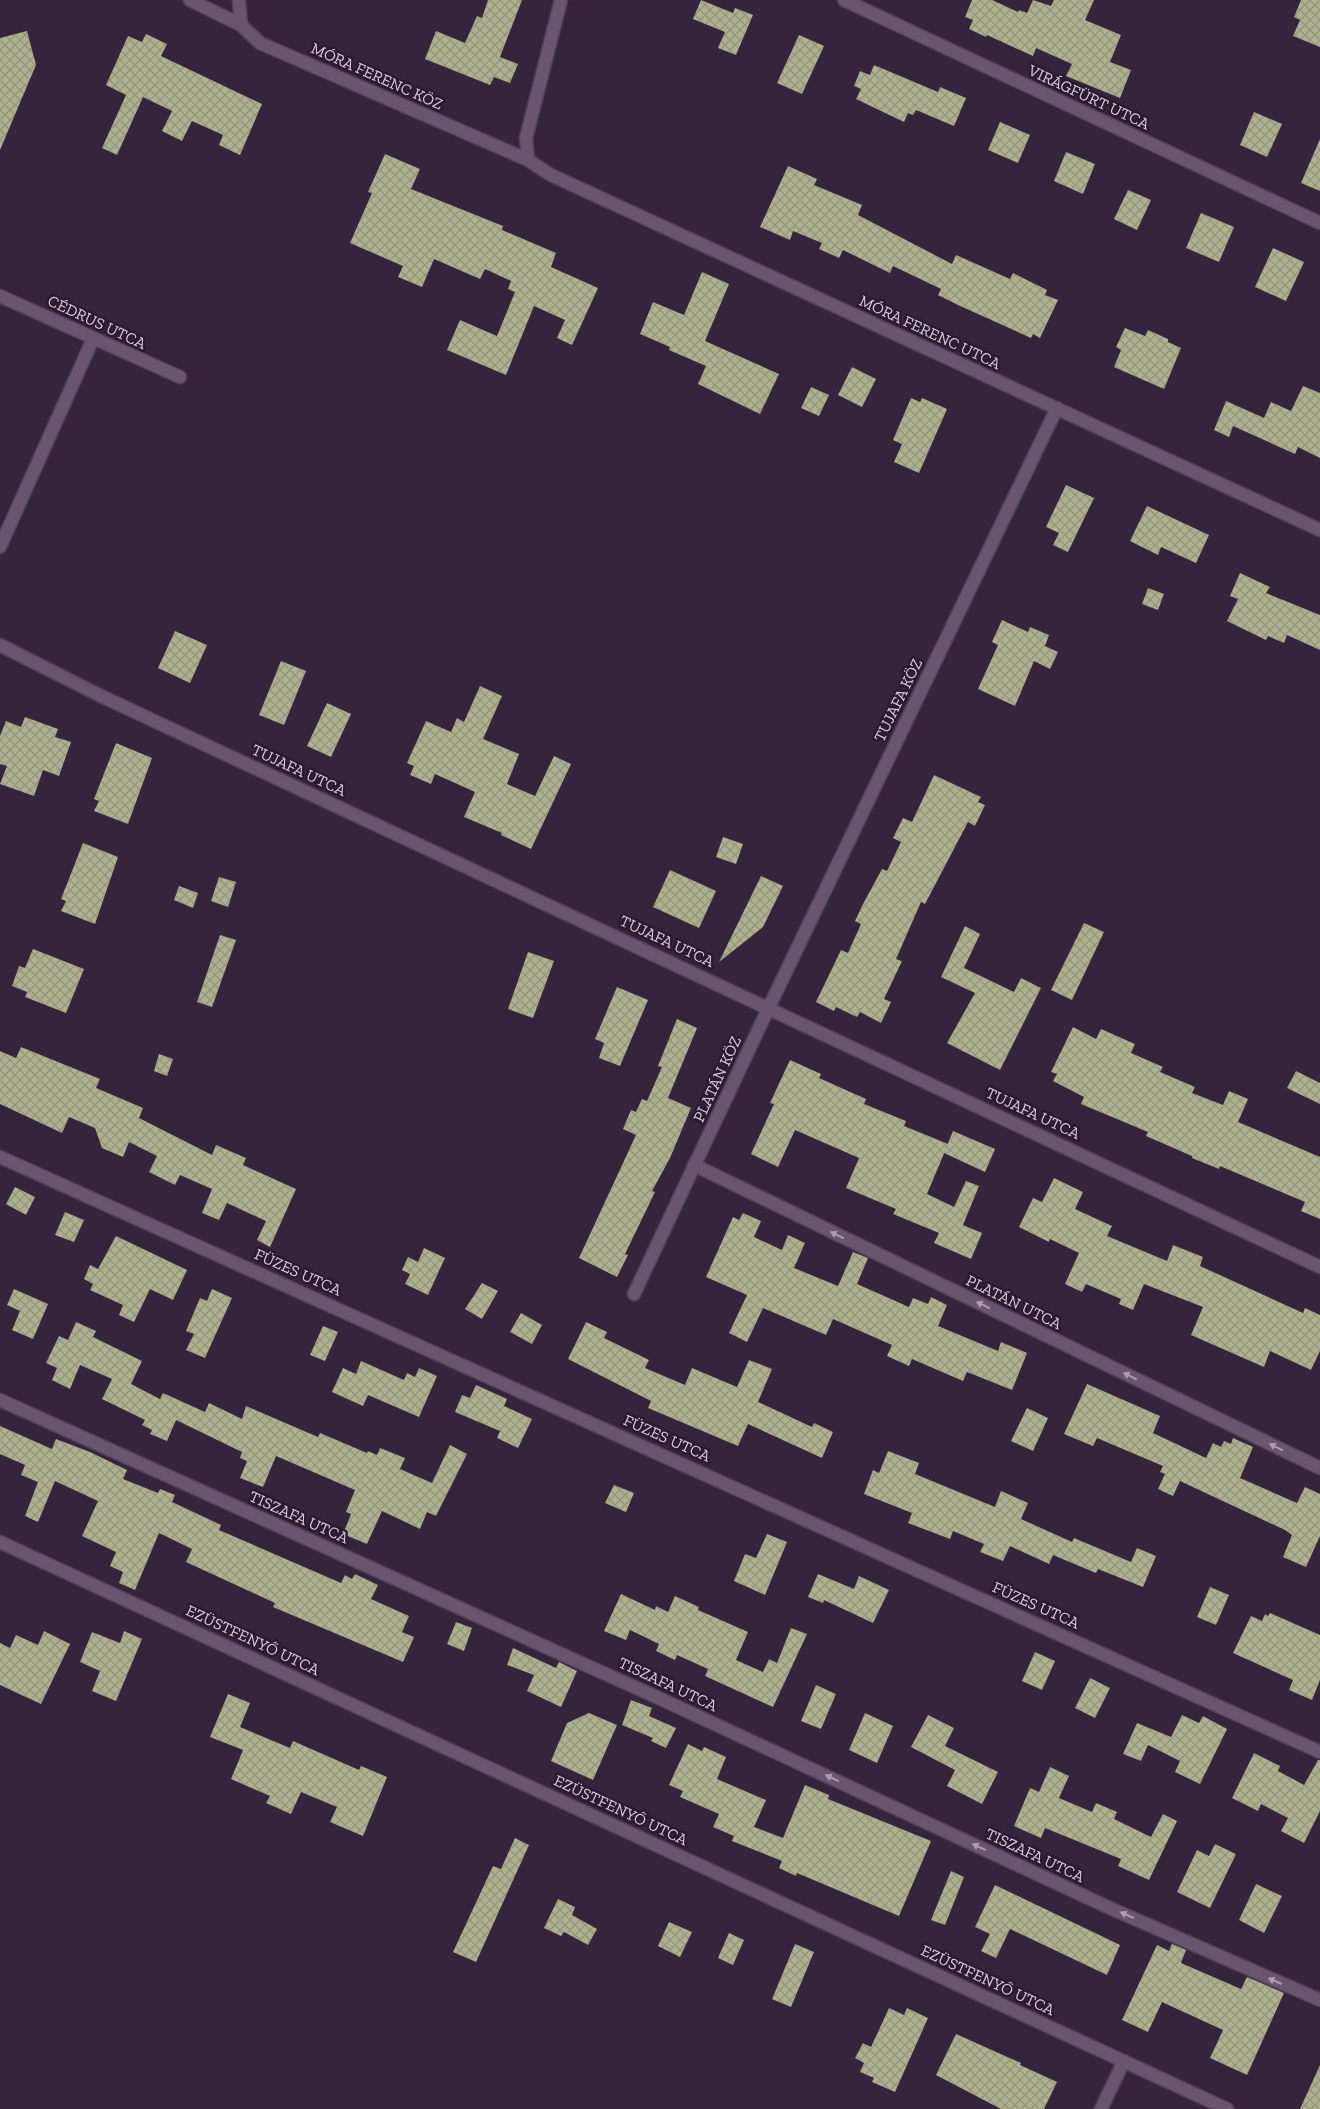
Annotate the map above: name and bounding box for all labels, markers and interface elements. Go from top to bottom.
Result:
street label: MÓRA FERENC KÖZ [308,38,446,114]
street label: VIRÁGFÜRT UTCA [1024,60,1153,134]
street label: CÉDRUS UTCA [45,291,150,353]
street label: MÓRA FERENC UTCA [856,291,1004,373]
street label: TUJAFA KÖZ [870,655,926,745]
street label: TUJAFA UTCA [249,740,350,800]
street label: TUJAFA UTCA [617,911,718,971]
street label: PLATÁN KÖZ [689,1033,745,1125]
street label: TUJAFA UTCA [983,1083,1084,1143]
one-way arrow [830,1230,844,1238]
street label: FÜZES UTCA [252,1244,345,1300]
street label: PLATÁN UTCA [963,1271,1066,1334]
one-way arrow [976,1301,991,1309]
one-way arrow [1123,1372,1137,1380]
street label: FÜZES UTCA [621,1410,714,1466]
one-way arrow [1269,1442,1283,1450]
street label: TISZAFA UTCA [246,1487,352,1548]
street label: FÜZES UTCA [990,1577,1083,1633]
street label: EZÜSTFENYŐ UTCA [183,1601,323,1680]
street label: TISZAFA UTCA [616,1653,721,1715]
street label: EZÜSTFENYŐ UTCA [551,1771,691,1850]
one-way arrow [825,1774,839,1782]
street label: TISZAFA UTCA [983,1824,1088,1886]
one-way arrow [972,1843,986,1851]
one-way arrow [1120,1911,1134,1919]
street label: EZÜSTFENYŐ UTCA [918,1941,1058,2020]
one-way arrow [1268,1976,1282,1984]

